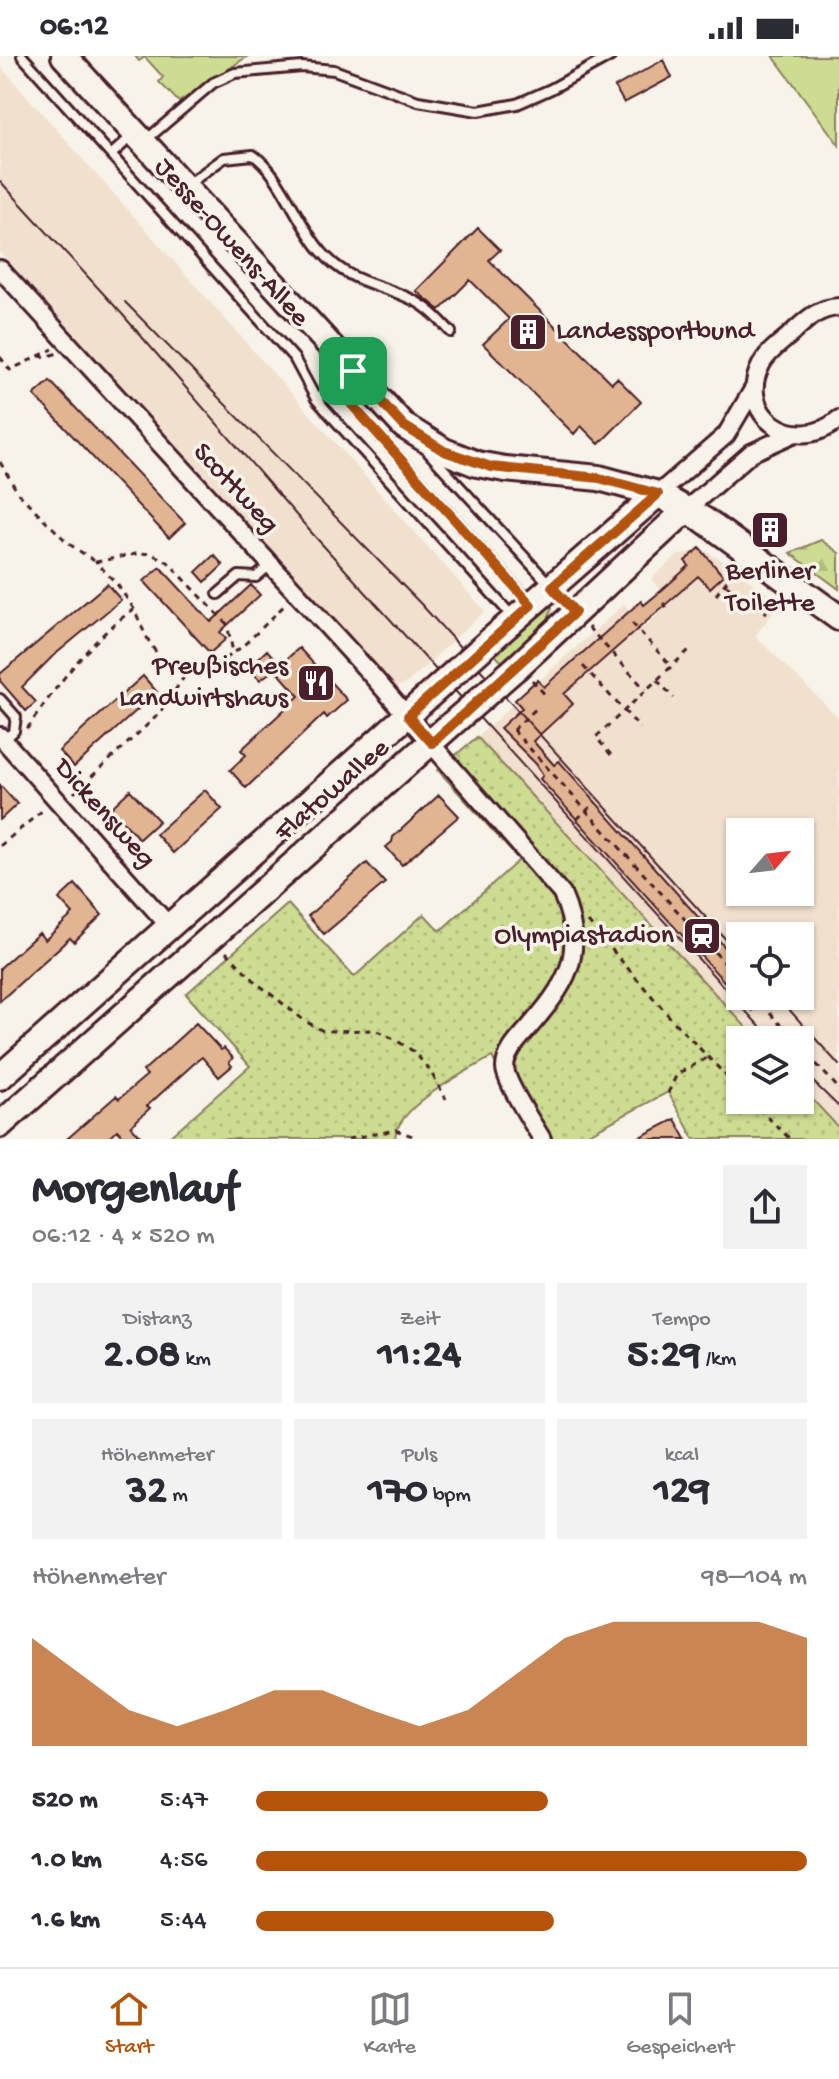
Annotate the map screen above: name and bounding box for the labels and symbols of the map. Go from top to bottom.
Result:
street label: Jesse-Owens-Allee [146,152,316,335]
building icon: Landessportbund [507,311,549,353]
place label: Landessportbund [556,316,756,349]
pin [319,337,387,405]
street label: Scottweg [185,437,285,541]
building icon: Berliner Toilette [749,509,791,551]
place label: Berliner Toilette [723,556,816,621]
place label: Preußisches Landwirtshaus [119,651,289,716]
restaurant icon: Preußisches Landwirtshaus [295,662,337,704]
street label: Flatowallee [268,732,397,850]
street label: Dickensweg [45,751,162,876]
north arrow [726,818,814,906]
station icon: Olympiastadion [681,915,723,957]
place label: Olympiastadion [494,920,675,953]

